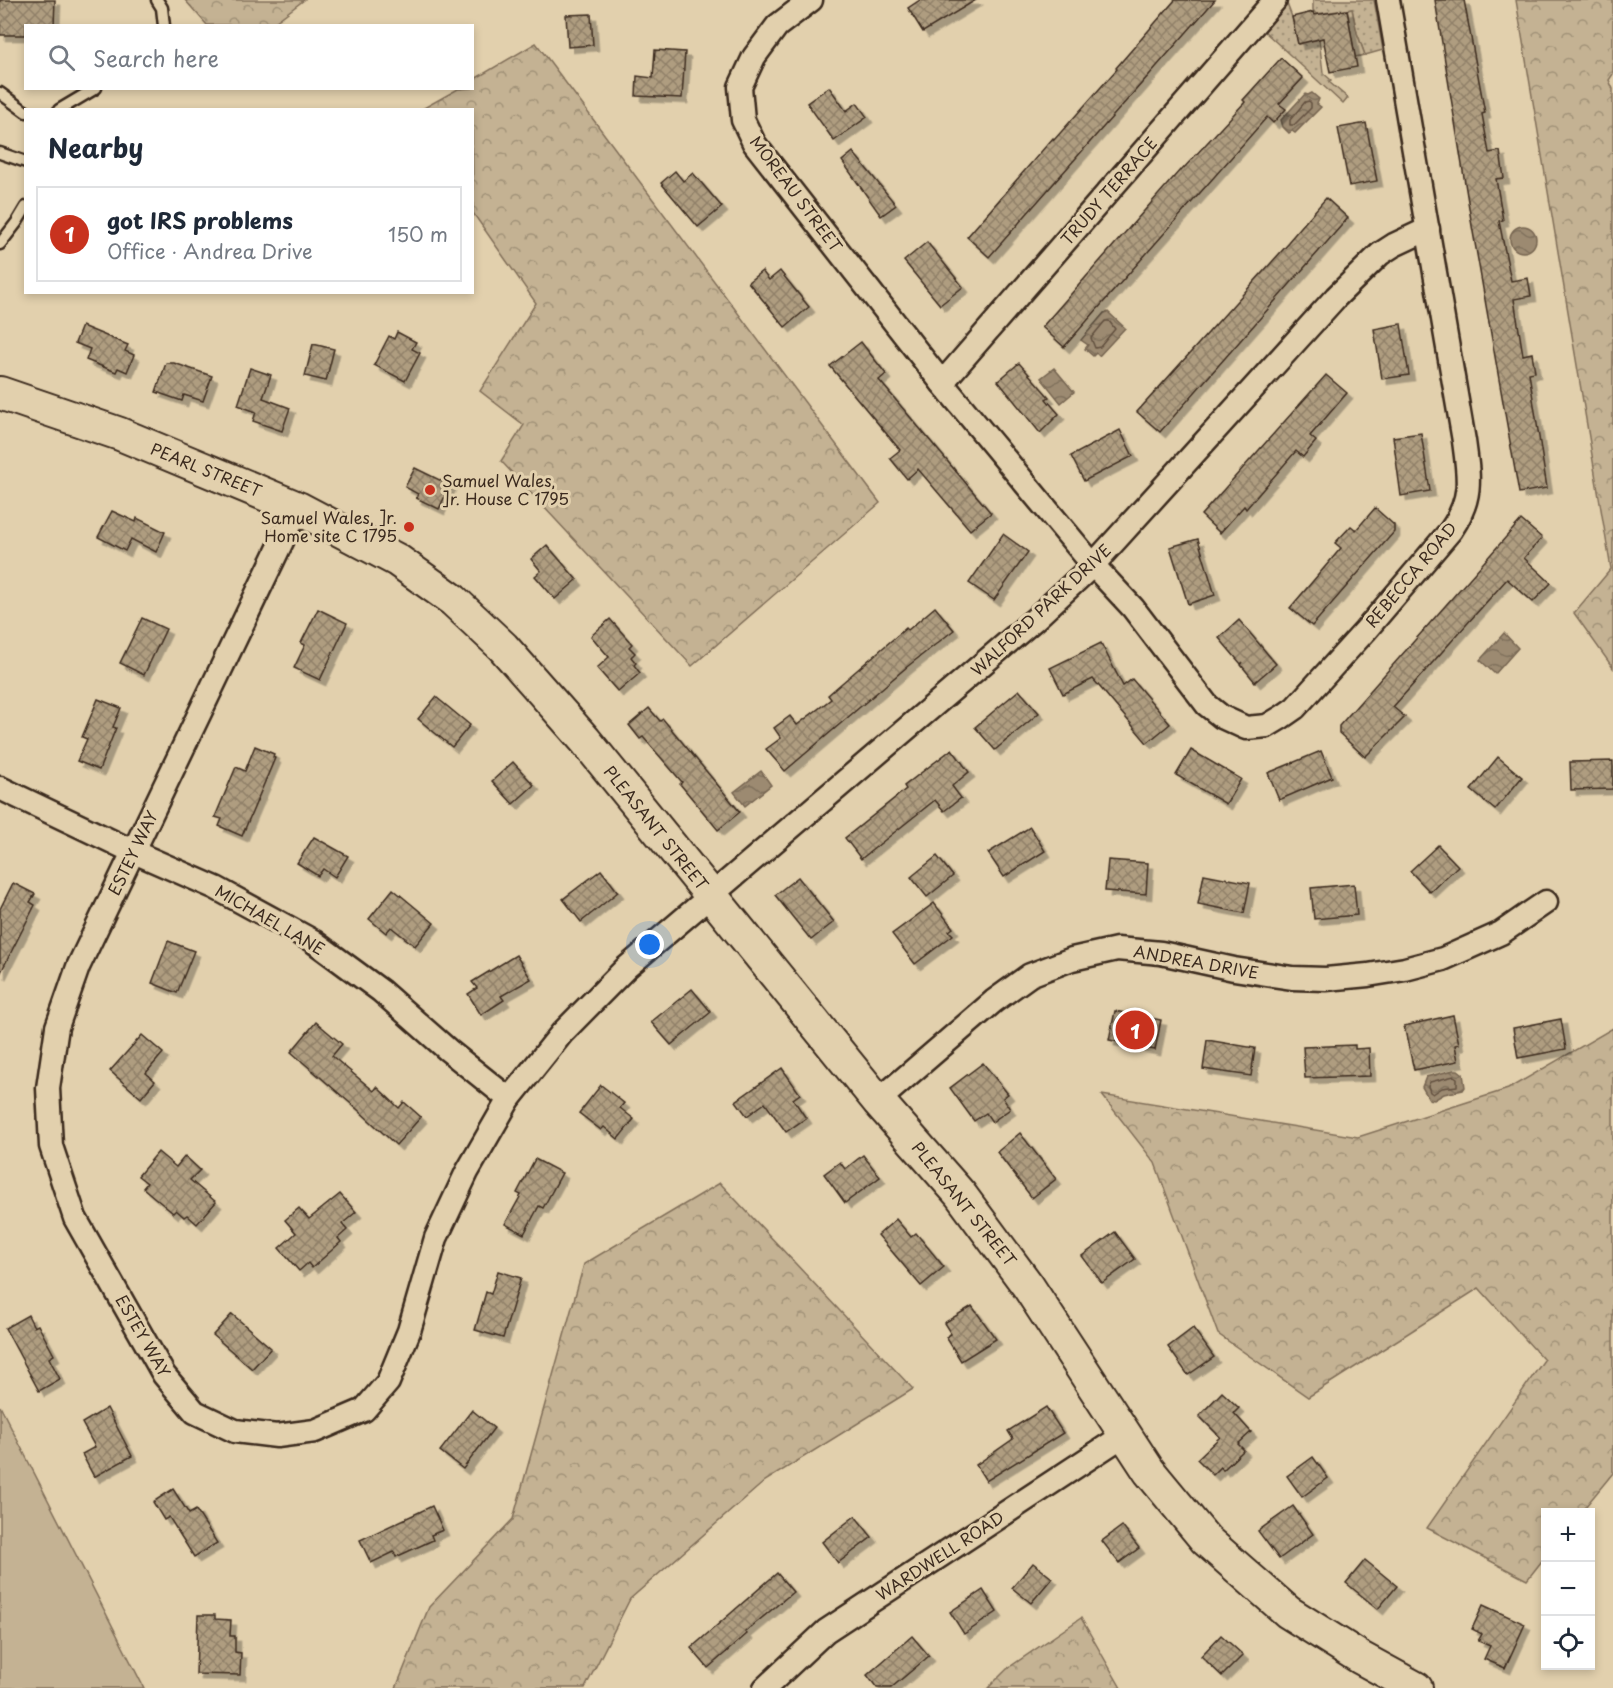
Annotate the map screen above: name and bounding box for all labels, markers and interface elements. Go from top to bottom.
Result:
search box [24,24,474,90]
icon: search [45,41,78,74]
text: Search here [93,41,219,74]
text: Nearby [48,128,143,167]
street label: MOREAU STREET [745,130,849,257]
street label: TRUDY TERRACE [1054,131,1162,250]
text: got IRS problems [107,203,293,236]
text: 1 [65,219,74,249]
text: 150 m [388,219,448,249]
text: Office · Andrea Drive [107,236,313,266]
street label: PEARL STREET [147,436,266,502]
place label: Samuel Wales, ]r. House C 1795 [442,468,569,510]
marker: Samuel Wales, ]r. House C 1795 [423,483,437,497]
place label: Samuel Wales, ]r. Home site C 1795 [260,505,397,547]
street label: REBECCA ROAD [1359,516,1462,632]
marker: Samuel Wales, ]r. Home site C 1795 [402,520,416,534]
street label: WALFORD PARK DRIVE [965,538,1116,681]
street label: PLEASANT STREET [599,760,715,895]
street label: ESTEY WAY [101,806,163,899]
street label: MICHAEL LANE [211,878,330,960]
your location [635,930,664,959]
street label: ANDREA DRIVE [1132,938,1261,984]
pin: 1 [1116,1008,1154,1052]
street label: PLEASANT STREET [907,1136,1023,1271]
street label: ESTEY WAY [111,1290,177,1381]
street label: WARDWELL ROAD [871,1505,1008,1606]
map controls [1541,1508,1595,1670]
button: + [1541,1508,1595,1562]
button: − [1541,1562,1595,1616]
button: locate [1541,1616,1595,1670]

